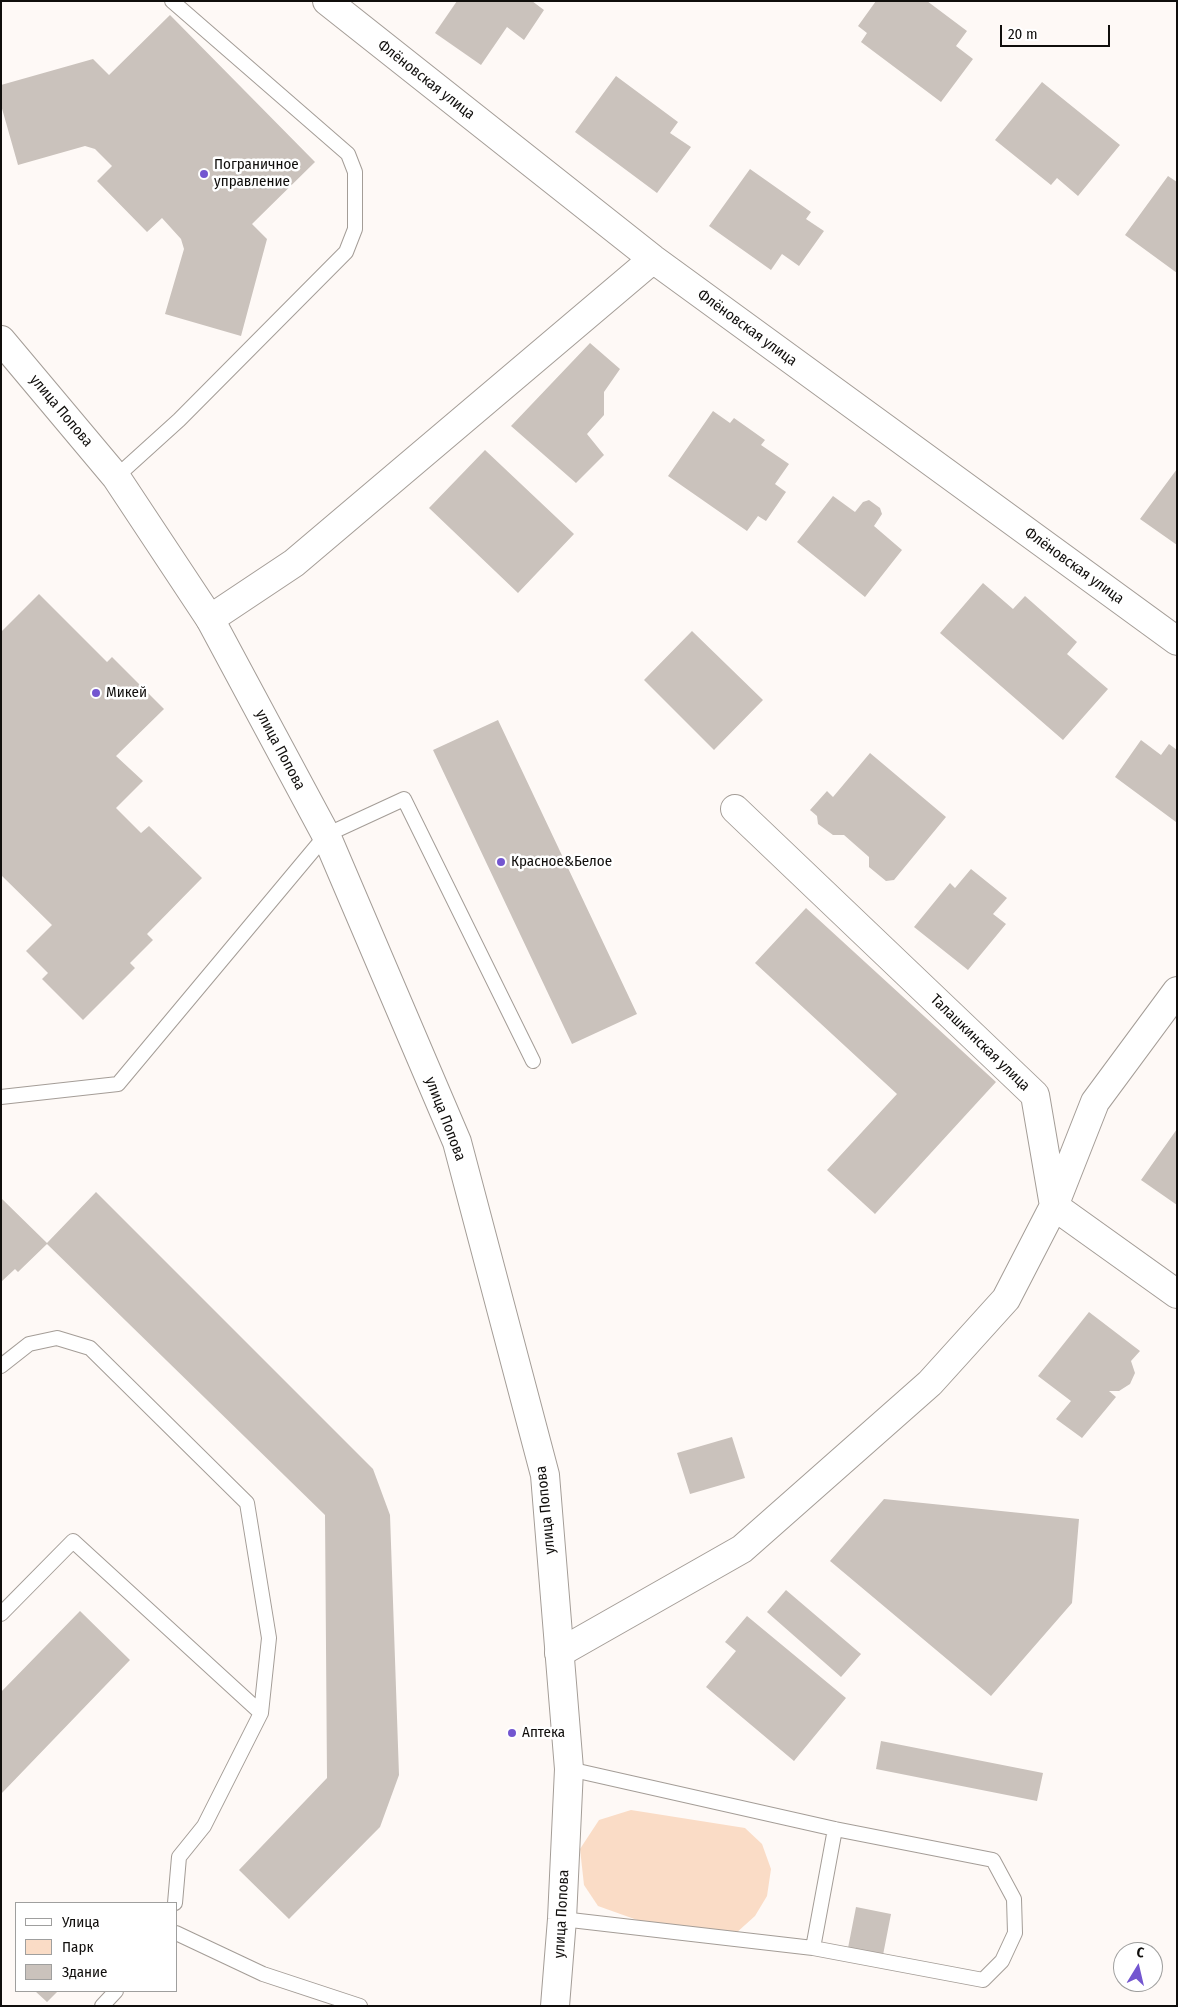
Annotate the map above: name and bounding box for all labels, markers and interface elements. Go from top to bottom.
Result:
scale bar [1003,15,1113,47]
text: 20 m [1008,25,1038,43]
street label: Флёновская улица [374,36,478,124]
place label: Пограничное управление [214,156,299,191]
marker: Пограничное управление [198,168,210,180]
street label: Флёновская улица [694,286,800,370]
street label: улица Попова [26,371,96,451]
street label: Флёновская улица [1021,524,1127,608]
place label: Микей [106,684,147,702]
marker: Микей [90,687,102,699]
street label: улица Попова [251,707,309,793]
place label: Красное&Белое [511,853,612,871]
marker: Красное&Белое [495,856,507,868]
street label: Талашкинская улица [926,991,1034,1095]
street label: улица Попова [421,1074,469,1164]
street label: улица Попова [532,1465,560,1555]
place label: Аптека [522,1724,565,1742]
marker: Аптека [506,1727,518,1739]
street label: улица Попова [551,1869,573,1959]
legend [15,1902,178,1992]
text: Улица [62,1913,100,1931]
text: Парк [62,1938,93,1956]
north arrow [1113,1942,1163,1992]
text: С [1135,1944,1145,1962]
text: Здание [62,1963,108,1981]

